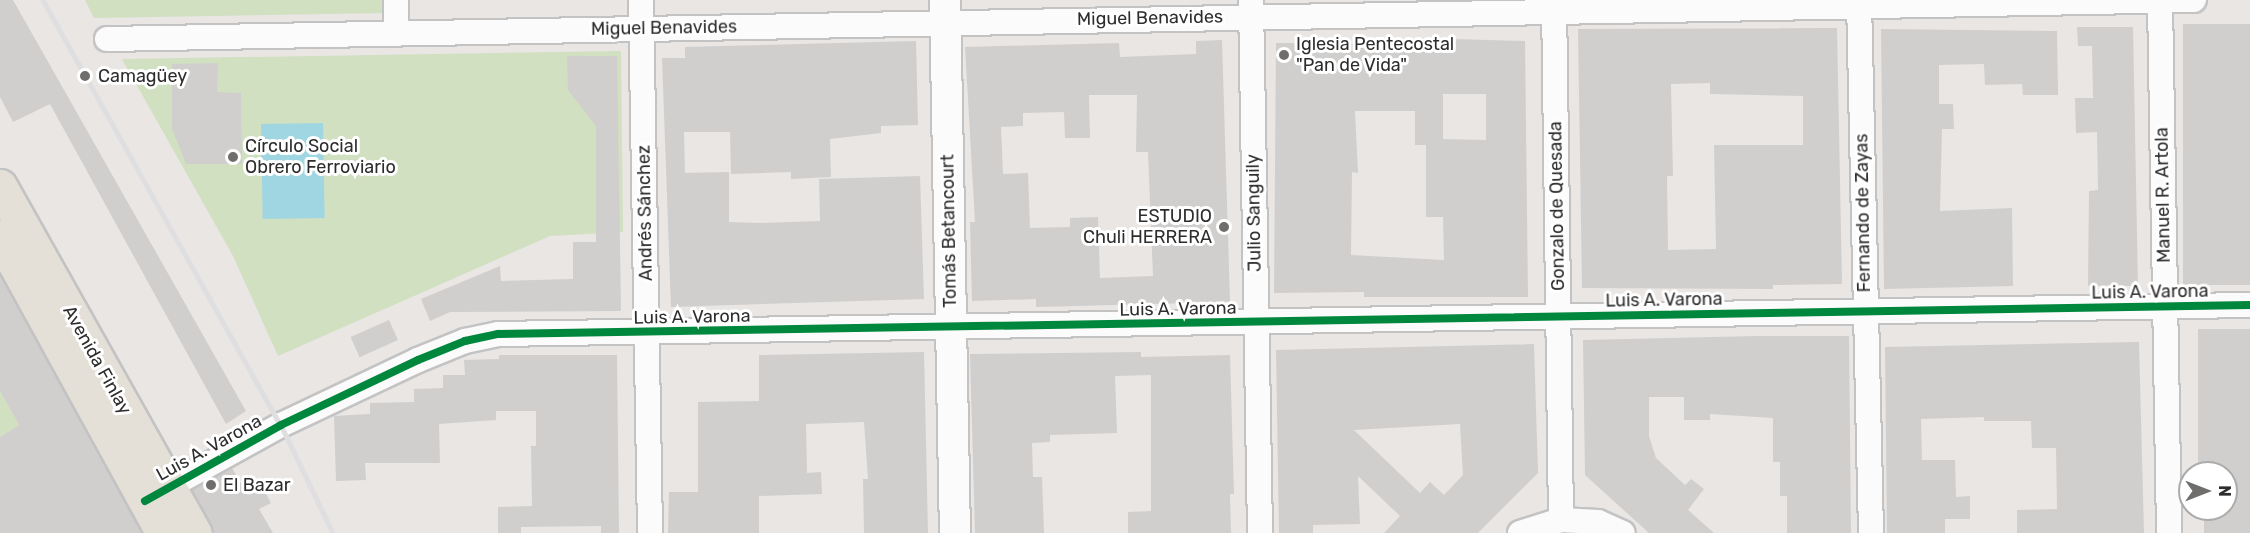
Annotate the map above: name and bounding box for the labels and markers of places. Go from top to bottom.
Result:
place label: Iglesia Pentecostal "Pan de Vida" [1296,34,1454,76]
marker: Iglesia Pentecostal "Pan de Vida" [1277,48,1291,62]
place label: Camagüey [98,65,187,87]
marker: Camagüey [76,67,94,85]
place label: Círculo Social Obrero Ferroviario [245,136,396,178]
marker: Círculo Social Obrero Ferroviario [226,150,240,164]
place label: ESTUDIO Chuli HERRERA [1083,206,1212,248]
marker: ESTUDIO Chuli HERRERA [1217,220,1231,234]
place label: El Bazar [223,474,291,496]
marker: El Bazar [204,478,218,492]

